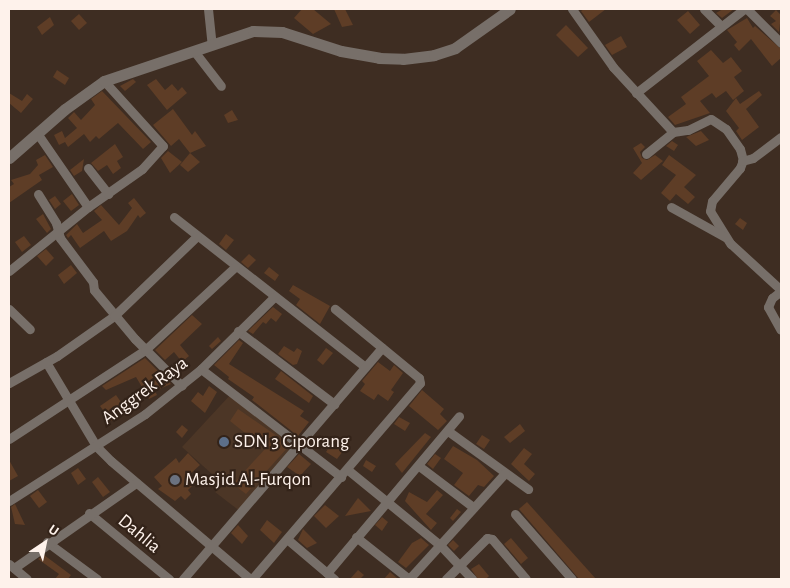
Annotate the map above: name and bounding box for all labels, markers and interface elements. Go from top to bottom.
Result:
street label: Anggrek Raya [97,352,193,430]
place label: SDN 3 Ciporang [234,431,349,453]
marker: SDN 3 Ciporang [218,436,230,448]
place label: Masjid Al-Furqon [185,469,311,491]
marker: Masjid Al-Furqon [169,474,181,486]
street label: Dahlia [113,510,165,558]
north arrow [20,518,70,568]
text: U [46,522,61,539]

